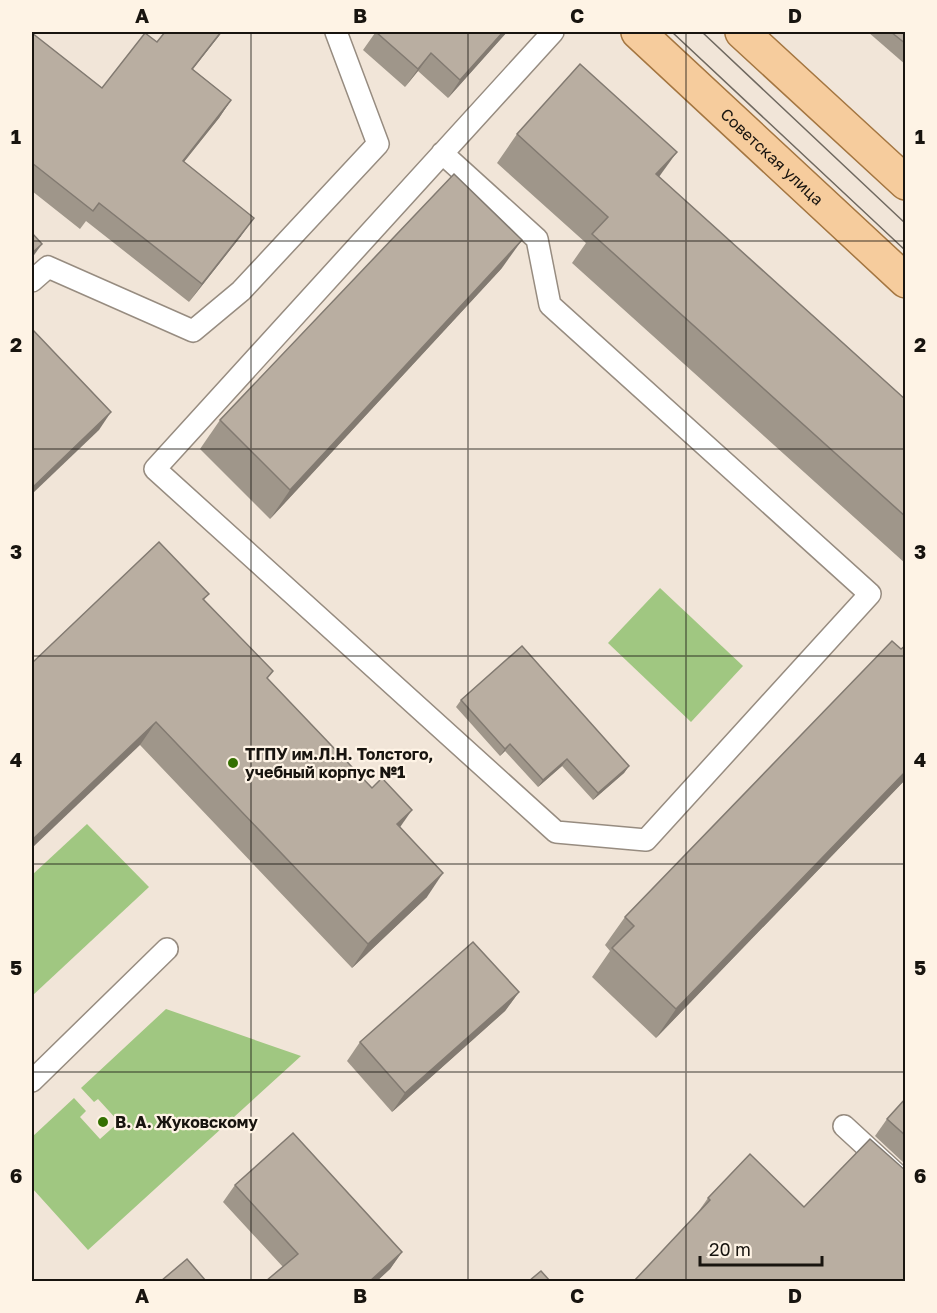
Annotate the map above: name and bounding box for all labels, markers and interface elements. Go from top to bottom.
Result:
text: A [135,3,149,27]
text: B [353,3,367,27]
text: C [570,3,584,27]
text: D [788,3,802,27]
street label: Советская улица [716,104,828,209]
text: 1 [11,124,21,148]
text: 1 [915,124,925,148]
text: 2 [10,332,22,356]
text: 2 [914,332,926,356]
text: 3 [10,539,22,563]
text: 3 [914,539,926,563]
place label: ТГПУ им.Л.Н. Толстого, учебный корпус №1 [245,744,433,782]
text: 4 [10,747,22,771]
text: 4 [914,747,926,771]
marker: ТГПУ им.Л.Н. Толстого, учебный корпус №1 [226,756,240,770]
text: 5 [10,955,22,979]
text: 5 [914,955,926,979]
place label: В. А. Жуковскому [115,1112,258,1132]
marker: В. А. Жуковскому [96,1115,110,1129]
text: 6 [10,1163,22,1187]
text: 6 [914,1163,926,1187]
scale bar [700,1229,822,1267]
text: 20 m [709,1238,751,1260]
text: A [135,1283,149,1307]
text: B [353,1283,367,1307]
text: C [570,1283,584,1307]
text: D [788,1283,802,1307]

